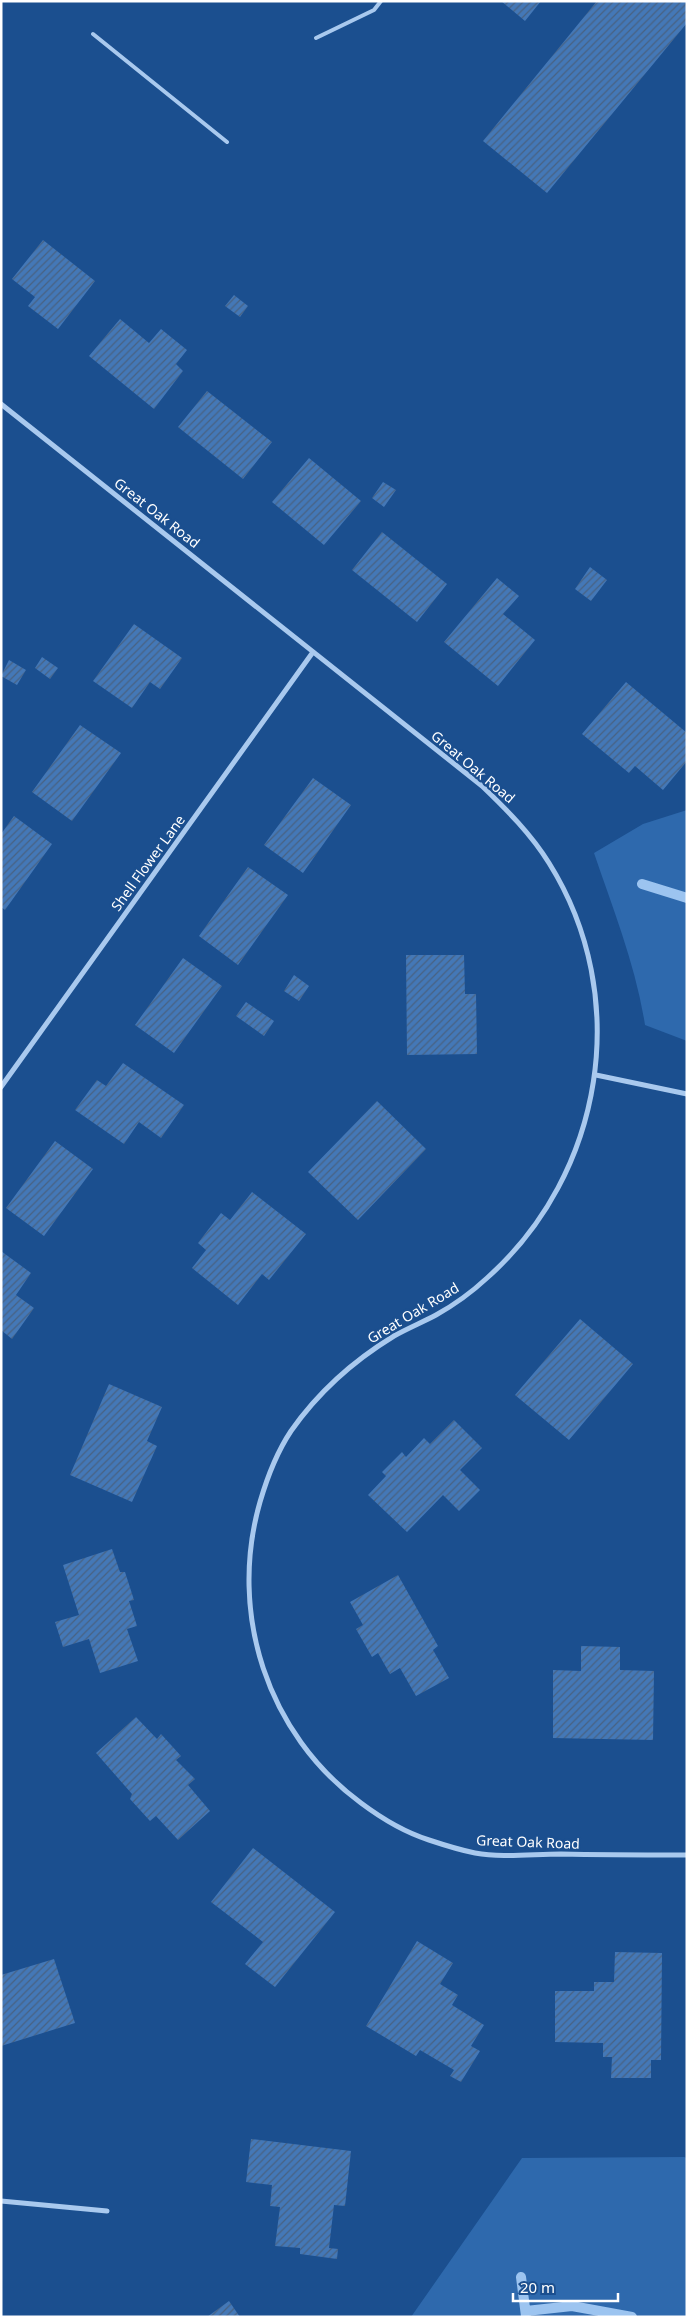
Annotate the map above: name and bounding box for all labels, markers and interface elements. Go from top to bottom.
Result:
street label: Great Oak Road [111,473,204,552]
street label: Great Oak Road [428,726,519,807]
street label: Shell Flower Lane [106,811,189,914]
street label: Great Oak Road [363,1278,462,1347]
street label: Great Oak Road [476,1830,580,1853]
scale bar [513,2270,618,2302]
text: 20 m [520,2277,555,2297]

